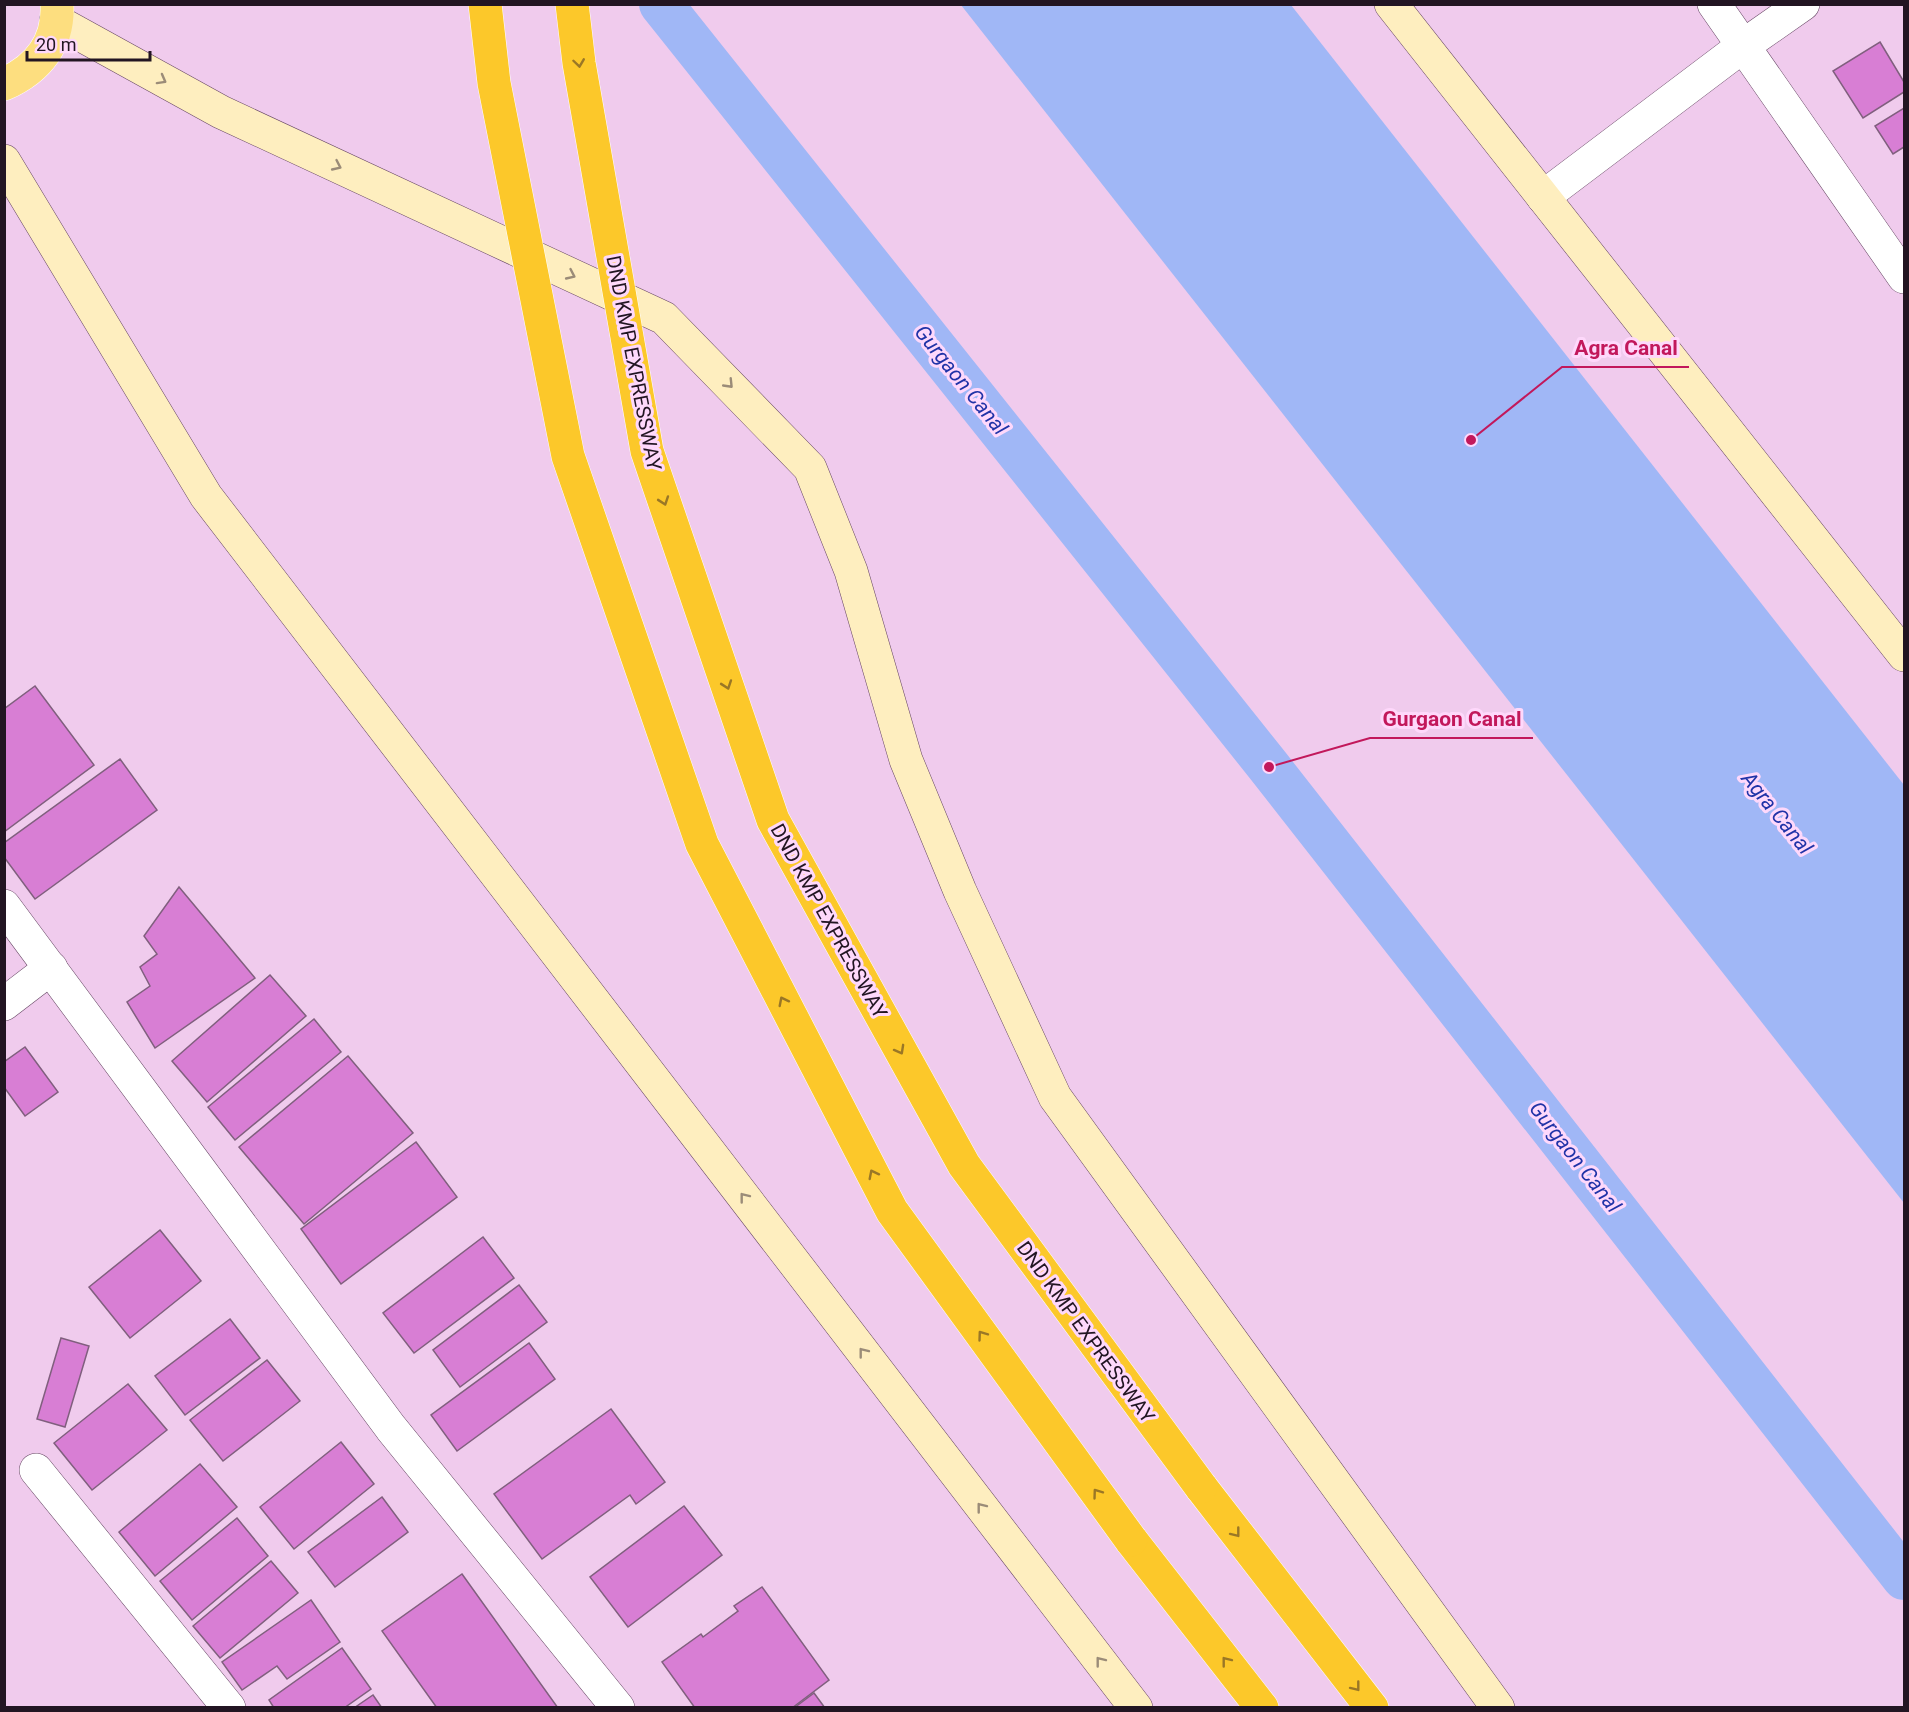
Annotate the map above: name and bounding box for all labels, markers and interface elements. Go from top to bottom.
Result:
scale bar [27,24,150,62]
text: 20 m [36,34,76,55]
one-way arrow [572,58,584,67]
one-way arrow [156,73,167,84]
one-way arrow [331,159,342,171]
street label: DND KMP EXPRESSWAY [601,253,667,473]
one-way arrow [565,267,576,279]
water label: Gurgaon Canal [910,320,1013,440]
callout: Agra Canal [1562,328,1689,367]
text: Agra Canal [1574,336,1678,360]
one-way arrow [721,377,732,388]
one-way arrow [656,495,669,506]
one-way arrow [719,680,732,690]
callout: Gurgaon Canal [1370,699,1533,738]
text: Gurgaon Canal [1382,707,1522,731]
water label: Agra Canal [1736,766,1818,860]
street label: DND KMP EXPRESSWAY [766,820,892,1022]
one-way arrow [779,996,791,1007]
one-way arrow [893,1044,904,1054]
water label: Gurgaon Canal [1524,1097,1626,1218]
one-way arrow [869,1170,880,1181]
one-way arrow [740,1193,751,1204]
street label: DND KMP EXPRESSWAY [1012,1237,1160,1427]
one-way arrow [978,1331,989,1342]
one-way arrow [859,1348,870,1359]
one-way arrow [1093,1489,1104,1500]
one-way arrow [978,1502,989,1513]
one-way arrow [1229,1527,1240,1538]
one-way arrow [1097,1657,1108,1668]
one-way arrow [1223,1657,1234,1668]
one-way arrow [1349,1681,1360,1692]

